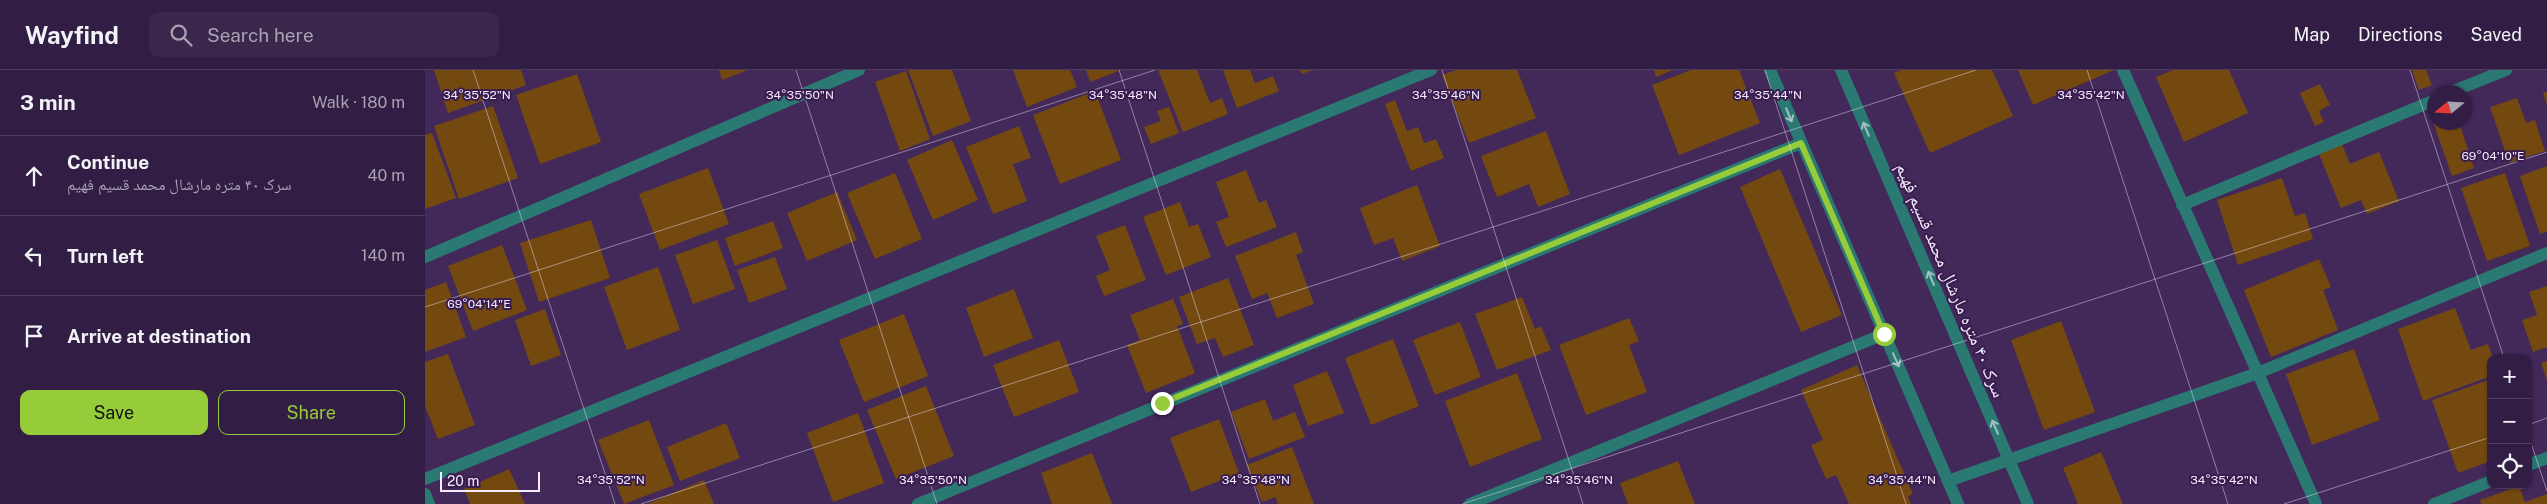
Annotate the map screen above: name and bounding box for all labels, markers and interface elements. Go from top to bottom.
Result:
search box [149,12,499,57]
text: Wayfind [25,21,119,49]
icon: search [167,21,195,49]
text: Search here [207,24,314,46]
text: Map [2293,24,2330,45]
text: Directions [2358,24,2443,45]
text: Saved [2471,24,2522,45]
north arrow [2427,85,2472,130]
text: 34°35'52"N [443,88,511,102]
text: 34°35'50"N [766,88,834,102]
text: 34°35'48"N [1089,88,1157,102]
text: 34°35'46"N [1412,88,1480,102]
text: 34°35'44"N [1734,88,1802,102]
text: 34°35'42"N [2057,88,2125,102]
text: 3 min [20,90,76,115]
text: Walk · 180 m [312,93,405,112]
one-way arrow [1785,107,1795,122]
one-way arrow [1861,121,1870,136]
text: 69°04'10"E [2461,149,2525,163]
text: Continue [67,151,149,173]
street label: سرک ۴۰ متره مارشال محمد قسیم فهیم [1890,160,2010,401]
icon: ahead [20,162,48,190]
text: 40 m [367,166,405,185]
text: سرک ۴۰ متره مارشال محمد قسیم فهیم [67,175,292,194]
icon: left [20,242,48,270]
text: Turn left [67,245,144,267]
text: 140 m [361,246,405,265]
one-way arrow [1925,271,1935,286]
text: 69°04'14"E [447,297,511,311]
icon: arrive [20,322,48,350]
route start [1873,323,1896,346]
text: Arrive at destination [67,325,251,347]
one-way arrow [1891,352,1901,367]
map controls [2487,354,2532,489]
button: + [2487,354,2532,399]
button: Save [20,390,208,435]
button: Share [218,390,405,435]
route end [1151,392,1174,415]
button: − [2487,399,2532,444]
one-way arrow [1989,420,1999,435]
button: locate [2487,444,2532,489]
scale bar [440,469,540,492]
text: 20 m [447,473,479,489]
text: 34°35'52"N [577,473,645,487]
text: 34°35'50"N [899,473,967,487]
text: 34°35'48"N [1222,473,1290,487]
text: 34°35'46"N [1545,473,1613,487]
text: 34°35'44"N [1868,473,1936,487]
text: 34°35'42"N [2190,473,2258,487]

